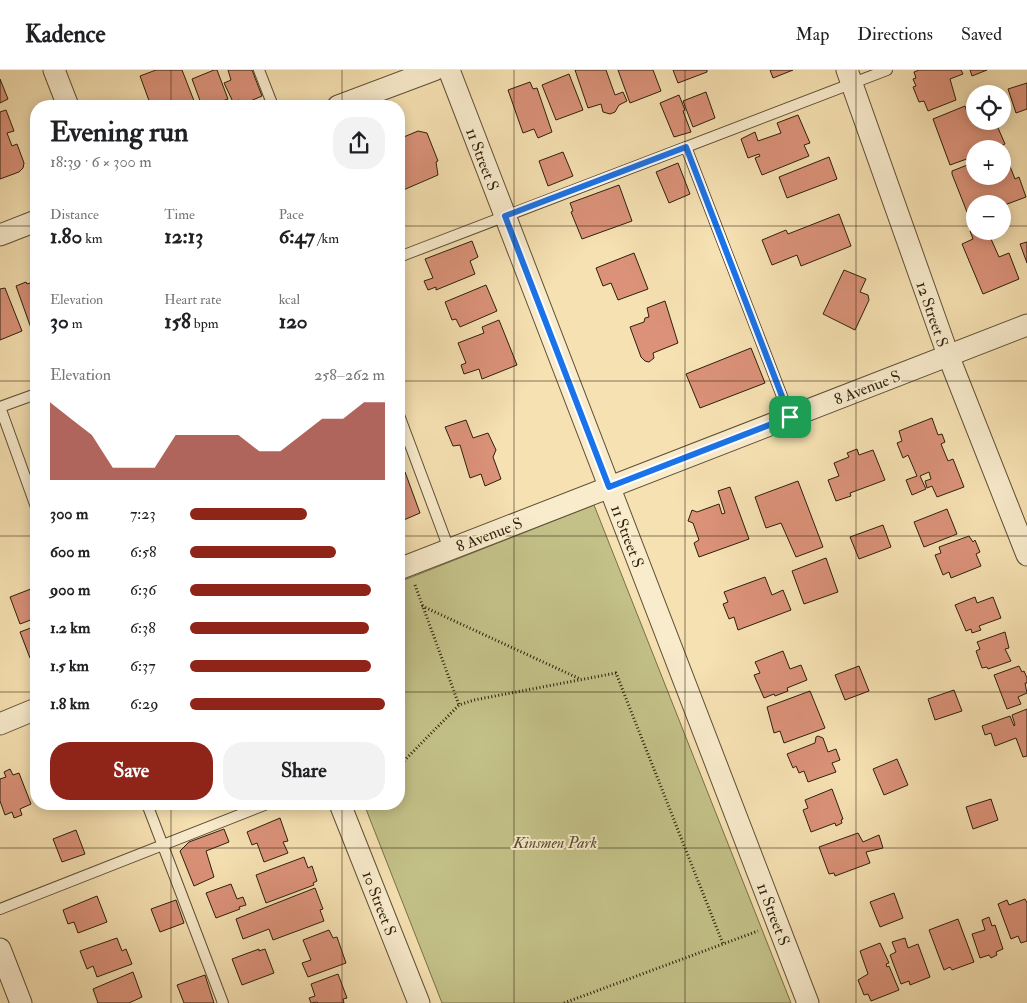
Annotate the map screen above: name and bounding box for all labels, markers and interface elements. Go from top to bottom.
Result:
text: Kadence [25,19,106,50]
text: Map [796,23,829,46]
text: Directions [857,23,933,46]
text: Saved [961,23,1002,46]
map controls [966,85,1011,240]
button: locate [966,85,1011,130]
text: Evening run [50,115,188,150]
button: share [333,117,385,169]
street label: 11 Street S [461,125,503,194]
button: + [966,140,1011,185]
text: 18:39 · 6 × 300 m [50,152,152,172]
button: − [966,195,1011,240]
text: Distance [50,206,99,223]
text: Time [164,206,195,223]
text: Pace [279,206,304,223]
text: 1.80 [50,223,82,250]
text: 12:13 [164,223,203,250]
text: 6:47 [279,223,315,250]
text: km [82,230,103,247]
text: /km [315,230,339,247]
street label: 12 Street S [912,279,953,350]
text: Elevation [50,291,103,308]
text: Heart rate [164,291,221,308]
text: kcal [279,291,300,308]
text: 30 [50,308,69,335]
text: 158 [164,308,191,335]
text: 120 [279,308,308,335]
text: m [69,315,83,332]
text: bpm [191,315,219,332]
text: Elevation [50,365,111,385]
text: 258–262 m [314,365,385,385]
street label: 8 Avenue S [831,366,903,410]
pin [769,396,811,438]
icon: arrive [776,403,804,431]
street label: 11 Street S [606,502,648,571]
text: 300 m [50,504,88,524]
text: 7:23 [130,504,156,524]
street label: 8 Avenue S [453,513,525,557]
text: 600 m [50,542,90,562]
text: 6:58 [130,542,157,562]
text: 900 m [50,580,90,600]
text: 6:36 [130,580,156,600]
text: 1.2 km [50,618,90,638]
text: 6:38 [130,618,156,638]
text: 1.5 km [50,656,89,676]
text: 6:37 [130,656,156,676]
text: 1.8 km [50,694,90,714]
text: 6:29 [130,694,158,714]
button: Save [50,742,213,800]
button: Share [223,742,385,800]
park label: Kinsmen Park [512,833,598,853]
street label: 10 Street S [358,868,401,939]
street label: 11 Street S [752,880,794,949]

